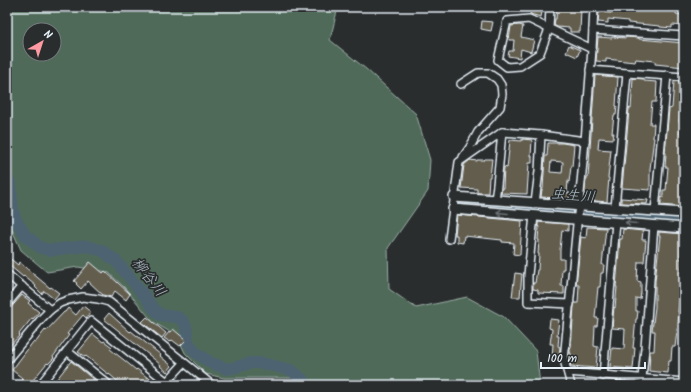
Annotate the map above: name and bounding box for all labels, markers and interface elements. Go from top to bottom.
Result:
north arrow [22,22,62,62]
text: N [39,26,56,44]
water label: 虫生川 [549,182,596,210]
one-way arrow [496,209,509,216]
one-way arrow [625,220,638,227]
water label: 柳谷川 [125,252,172,303]
scale bar [541,344,645,370]
text: 100 m [547,349,578,368]

